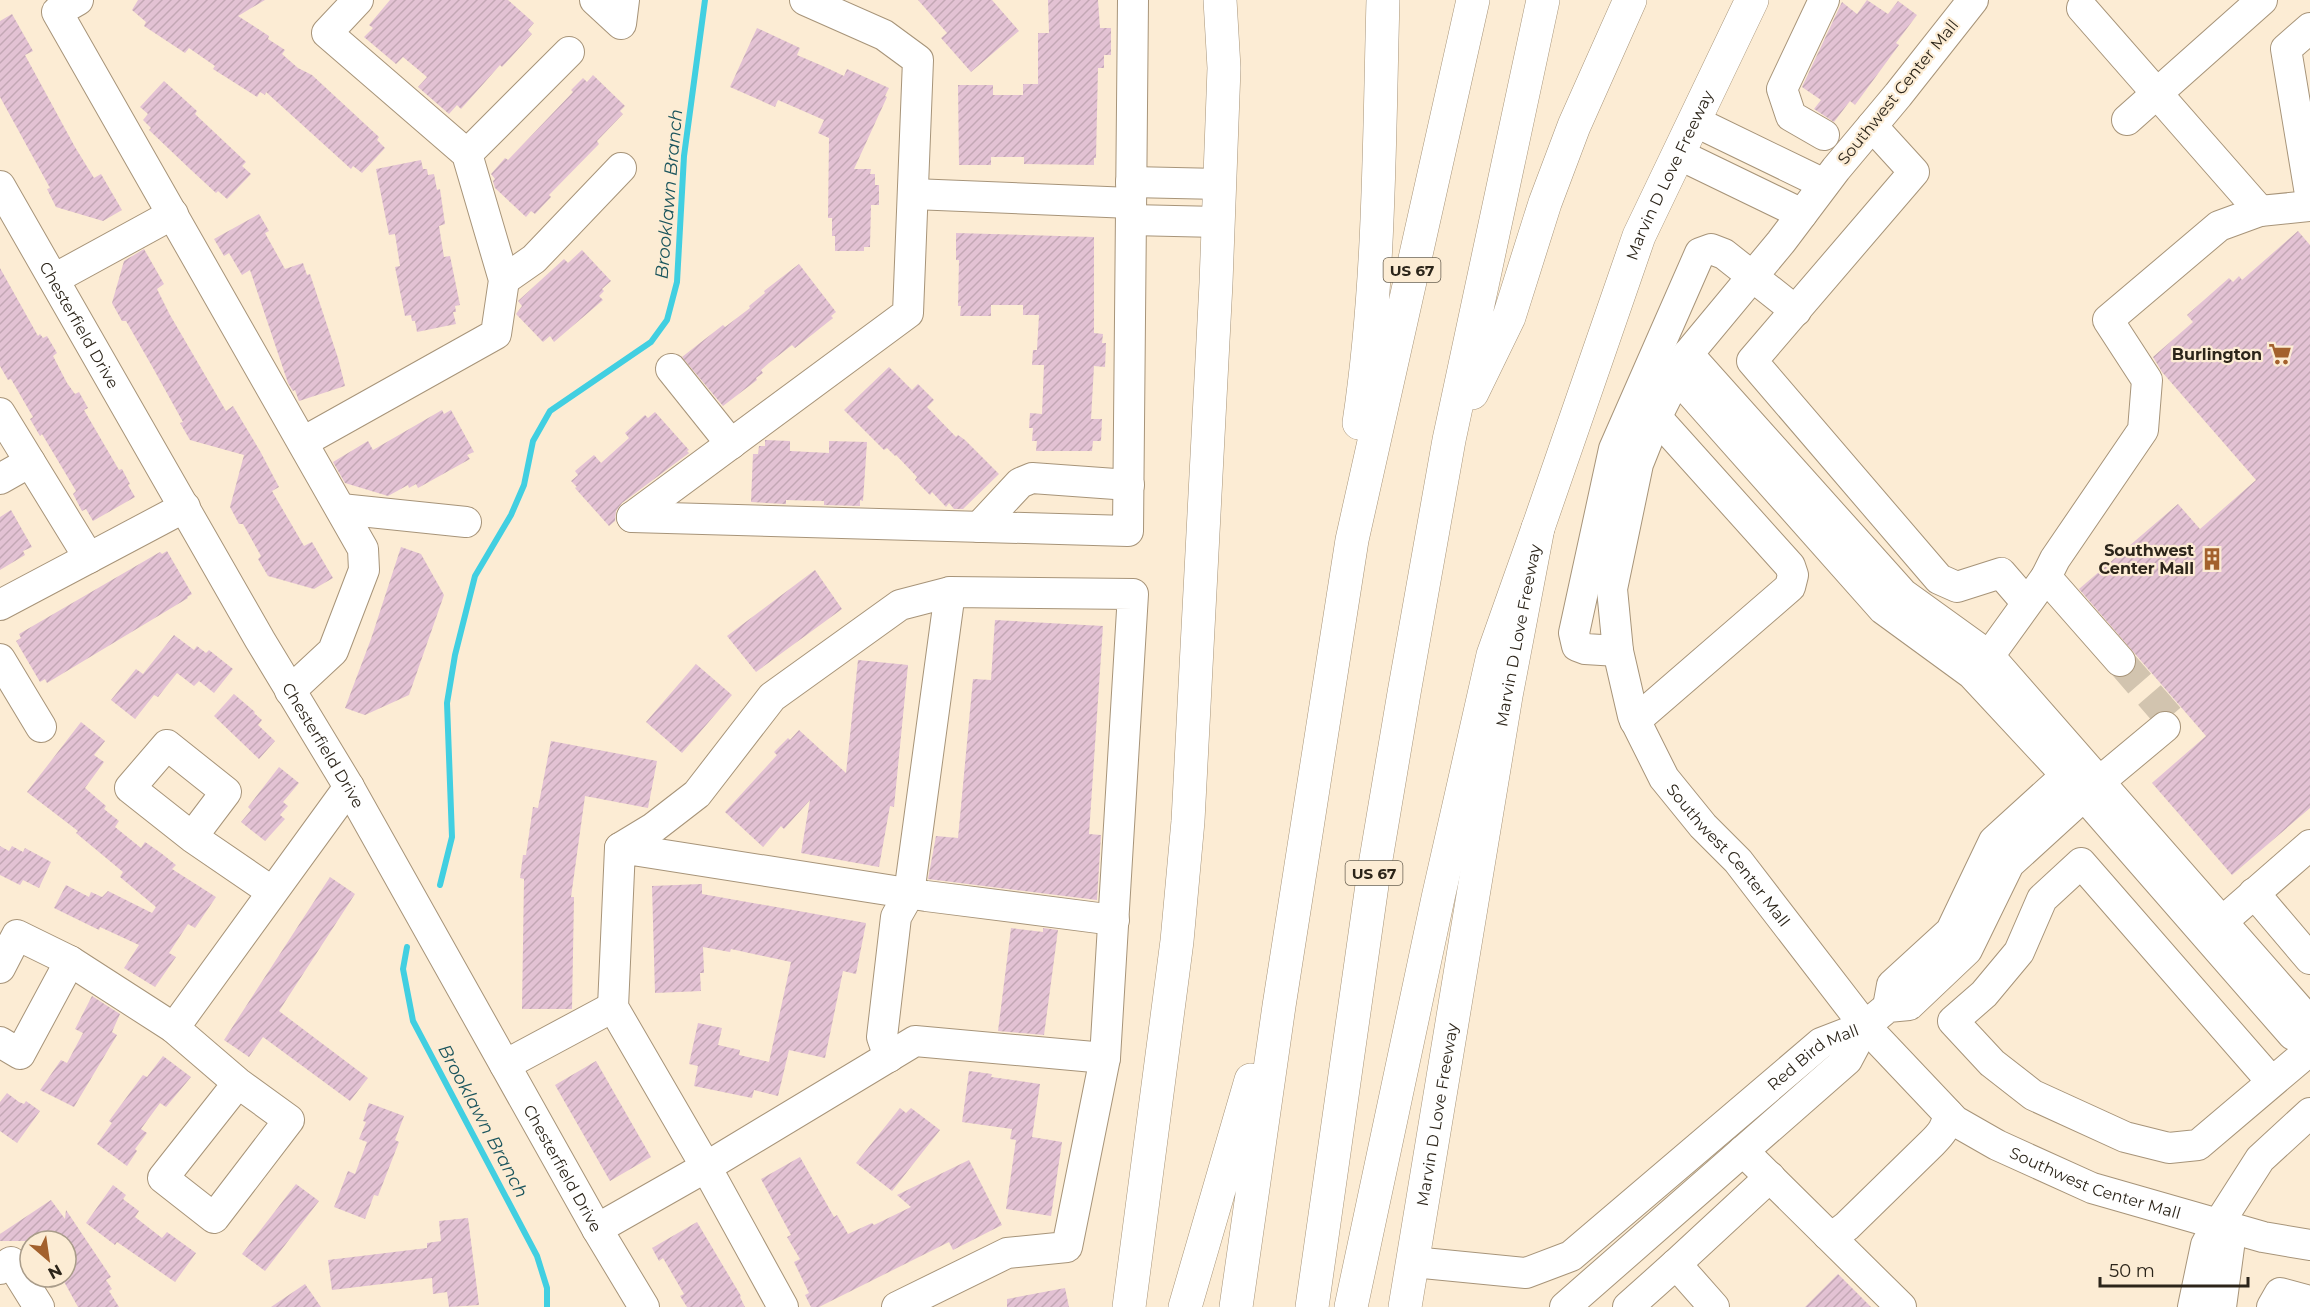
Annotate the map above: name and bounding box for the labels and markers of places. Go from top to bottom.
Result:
supermarket icon: Burlington [2267,341,2293,367]
place label: Burlington [2172,345,2262,364]
place label: Southwest Center Mall [2099,541,2194,578]
building icon: Southwest Center Mall [2199,546,2225,572]

